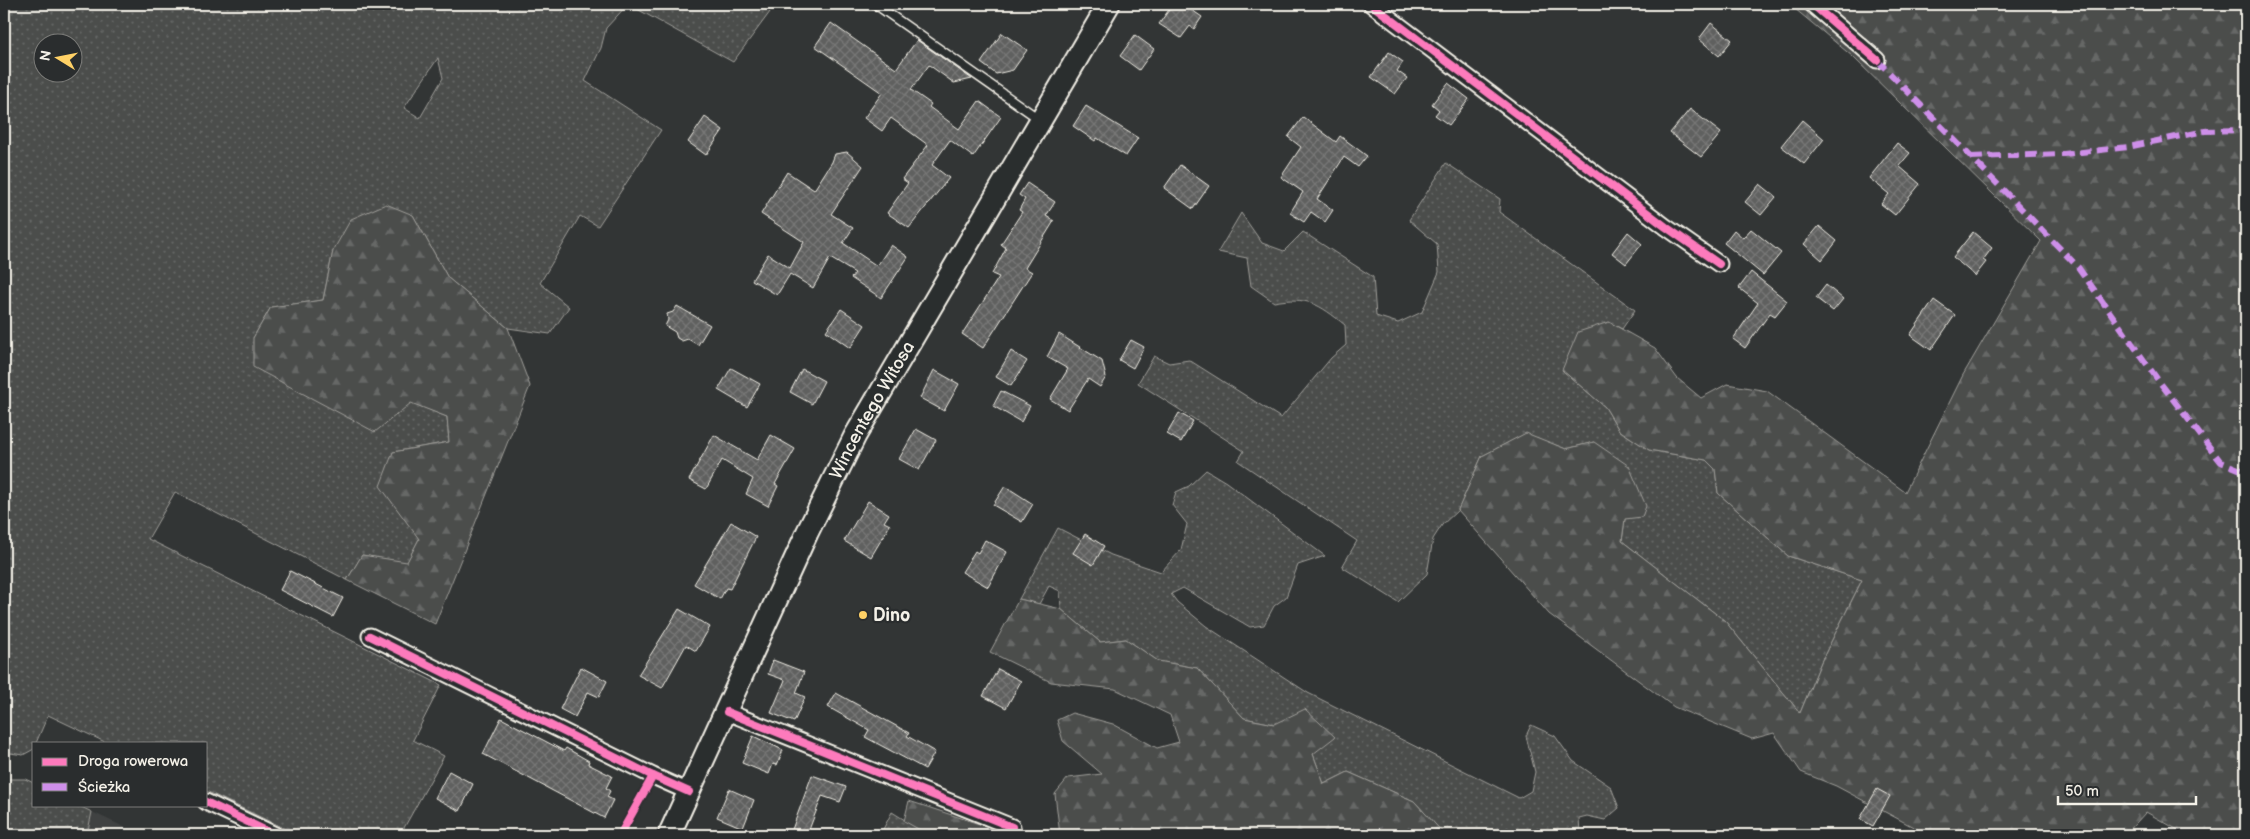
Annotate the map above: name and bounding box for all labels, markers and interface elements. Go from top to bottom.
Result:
north arrow [32,32,82,82]
text: N [36,49,55,62]
street label: Wincentego Witosa [825,338,919,483]
place label: Dino [873,605,910,626]
marker: Dino [857,609,869,621]
legend [32,742,208,806]
text: Droga rowerowa [78,752,188,771]
scale bar [2058,774,2195,806]
text: Ścieżka [78,778,130,797]
text: 50 m [2065,782,2099,801]

